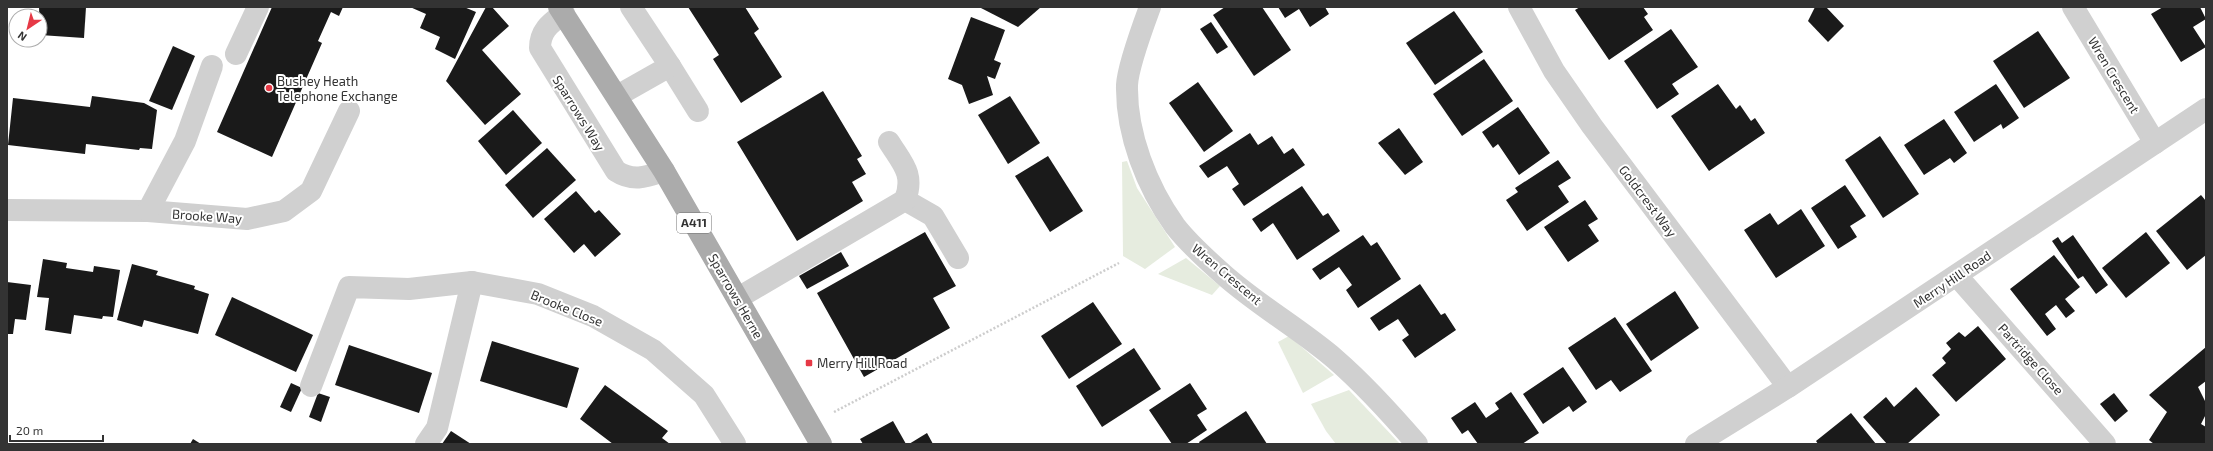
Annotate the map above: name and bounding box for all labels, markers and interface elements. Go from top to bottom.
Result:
north arrow [8,8,48,48]
text: N [15,29,29,44]
street label: Wren Crescent [2085,34,2143,116]
street label: Sparrows Way [549,72,609,154]
place label: Bushey Heath Telephone Exchange [277,73,398,104]
marker: Bushey Heath Telephone Exchange [264,83,274,93]
street label: Goldcrest Way [1616,162,1680,240]
street label: Brooke Way [171,206,243,226]
road number: A411 [677,213,711,233]
street label: Wren Crescent [1189,240,1265,308]
street label: Merry Hill Road [1910,247,1994,311]
street label: Sparrows Herne [705,251,767,341]
street label: Brooke Close [529,286,605,330]
street label: Partridge Close [1995,320,2067,398]
place label: Merry Hill Road [817,355,907,371]
marker: Merry Hill Road [804,358,814,368]
scale bar [10,417,103,443]
text: 20 m [16,423,43,437]

